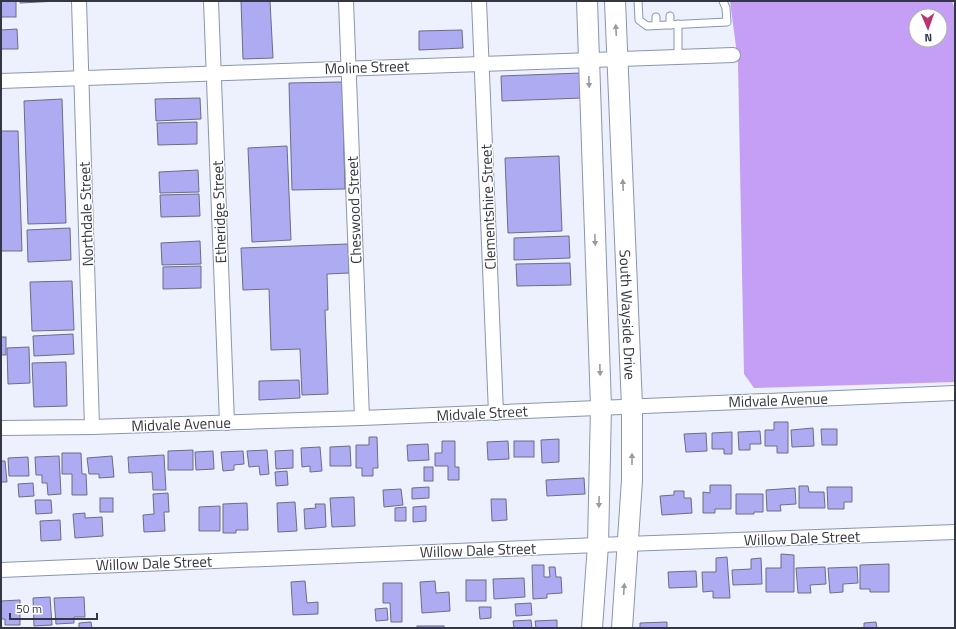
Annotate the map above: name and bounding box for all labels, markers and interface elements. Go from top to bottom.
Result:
north arrow [908,8,948,48]
one-way arrow [613,23,619,36]
text: N [924,30,932,46]
street label: Moline Street [324,54,411,80]
one-way arrow [586,76,592,89]
street label: Clementshire Street [474,143,502,270]
street label: Cheswood Street [341,155,367,264]
street label: Northdale Street [73,160,99,267]
street label: Etheridge Street [206,160,232,264]
one-way arrow [620,178,626,191]
one-way arrow [592,234,598,247]
street label: South Wayside Drive [614,249,642,380]
one-way arrow [597,364,603,377]
street label: Midvale Avenue [728,387,828,413]
street label: Midvale Street [436,399,529,427]
street label: Midvale Avenue [131,411,231,437]
one-way arrow [629,452,635,465]
one-way arrow [596,496,602,509]
street label: Willow Dale Street [743,524,861,552]
street label: Willow Dale Street [419,536,537,564]
street label: Willow Dale Street [95,549,213,577]
one-way arrow [621,583,628,595]
scale bar [10,595,97,621]
text: 50 m [16,599,42,618]

